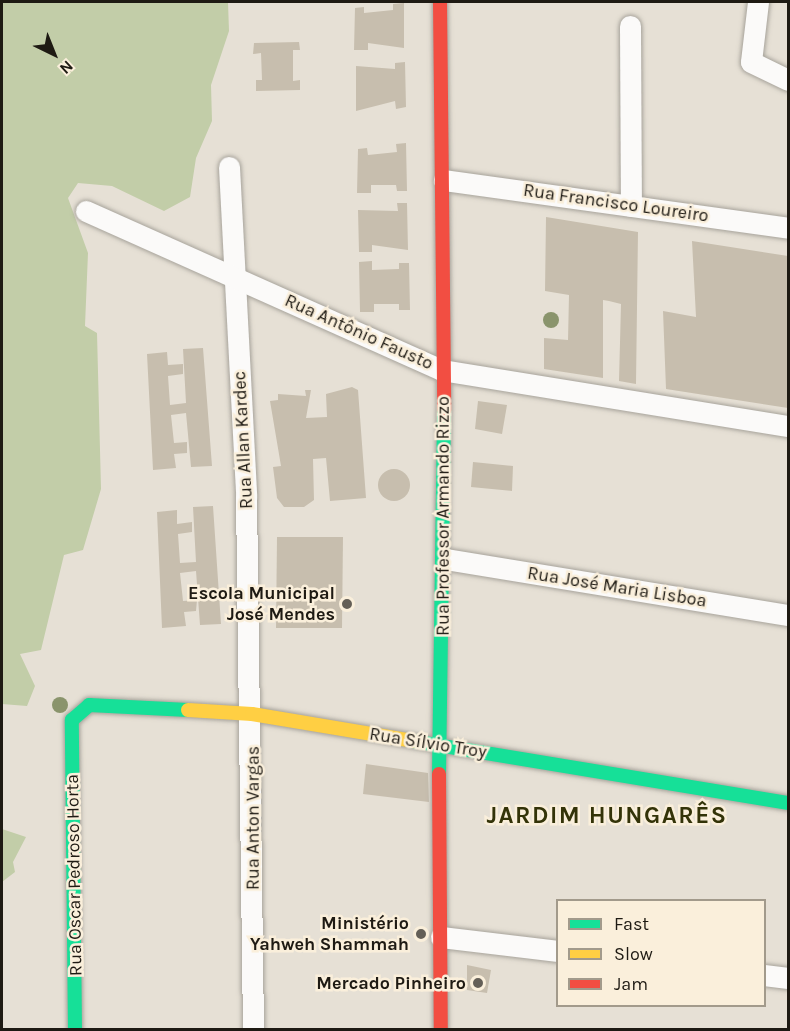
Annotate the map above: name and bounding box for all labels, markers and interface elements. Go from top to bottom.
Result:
north arrow [24,24,84,84]
text: N [56,57,77,78]
street label: Rua Francisco Loureiro [522,179,710,227]
street label: Rua Antônio Fausto [281,290,437,374]
street label: Rua Allan Kardec [229,370,257,510]
street label: Rua Professor Armando Rizzo [432,396,454,636]
street label: Rua José Maria Lisboa [526,562,708,612]
place label: Escola Municipal José Mendes [188,583,335,626]
marker: Escola Municipal José Mendes [340,597,354,611]
street label: Rua Sílvio Troy [368,723,488,763]
street label: Rua Anton Vargas [242,746,264,890]
street label: Rua Oscar Pedroso Horta [61,774,87,976]
district label: JARDIM HUNGARÊS [486,802,728,830]
legend [556,899,766,1007]
place label: Ministério Yahweh Shammah [250,913,409,956]
text: Fast [614,913,649,935]
marker: Ministério Yahweh Shammah [414,927,428,941]
text: Slow [614,943,653,965]
place label: Mercado Pinheiro [316,972,466,994]
text: Jam [614,973,648,995]
marker: Mercado Pinheiro [471,976,485,990]

